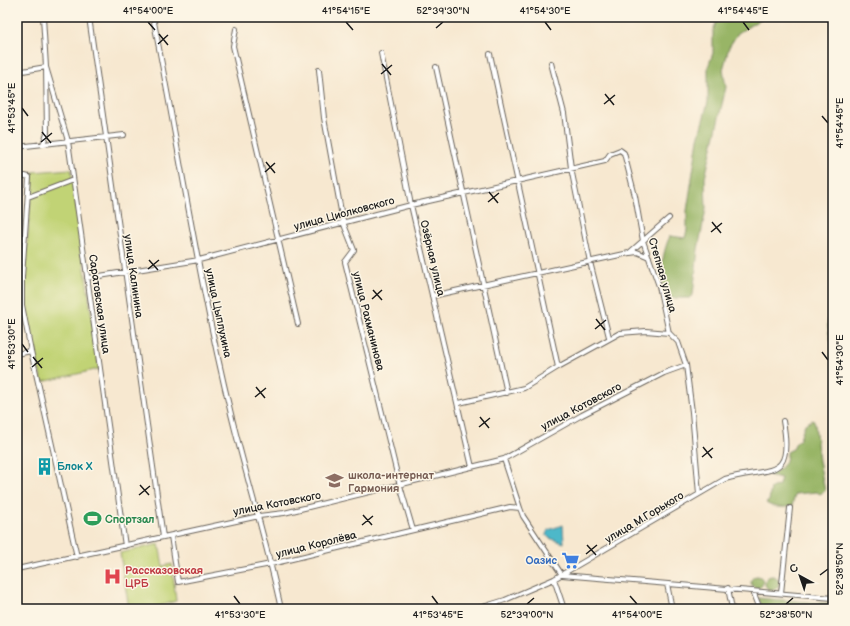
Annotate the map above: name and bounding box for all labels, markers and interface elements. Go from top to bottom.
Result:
text: 41°54'00"E [123,5,174,17]
text: 41°54'15"E [322,5,371,17]
text: 52°39'30"N [416,5,470,17]
text: 41°54'30"E [520,5,571,17]
text: 41°54'45"E [718,5,769,17]
text: 41°53'45"E [6,82,18,133]
text: 41°54'45"E [834,97,846,148]
street label: улица Циолковского [292,194,396,233]
street label: Озёрная улица [417,219,448,298]
street label: улица Калинина [121,233,146,319]
street label: Степная улица [646,236,680,315]
street label: Саратовская улица [86,254,113,355]
street label: улица Цыплухина [203,267,234,360]
street label: улица Рахманинова [350,270,387,373]
text: 41°53'30"E [6,318,18,370]
text: 41°54'30"E [834,334,846,386]
street label: улица Котовского [539,380,624,433]
building icon: Блок Х [34,456,54,476]
place label: Блок Х [57,460,93,473]
place label: школа-интернат Гармония [348,469,435,495]
school or university icon: школа-интернат Гармония [325,471,345,491]
street label: улица Котовского [232,489,322,518]
street label: улица М.Горького [603,489,686,546]
sports icon: Спортзал [82,509,102,529]
place label: Спортзал [105,513,154,526]
street label: улица Королёва [274,528,358,561]
text: 52°38'50"N [834,543,846,596]
supermarket icon: Оазис [560,550,580,570]
place label: Оазис [526,554,557,567]
north arrow [780,556,820,596]
text: С [787,561,801,576]
place label: Рассказовская ЦРБ [125,564,203,590]
hospital icon: Рассказовская ЦРБ [102,566,122,586]
text: 41°53'30"E [214,609,266,621]
text: 41°53'45"E [413,609,464,621]
text: 52°39'00"N [500,609,554,621]
text: 41°54'00"E [612,609,663,621]
text: 52°38'50"N [760,609,813,621]

